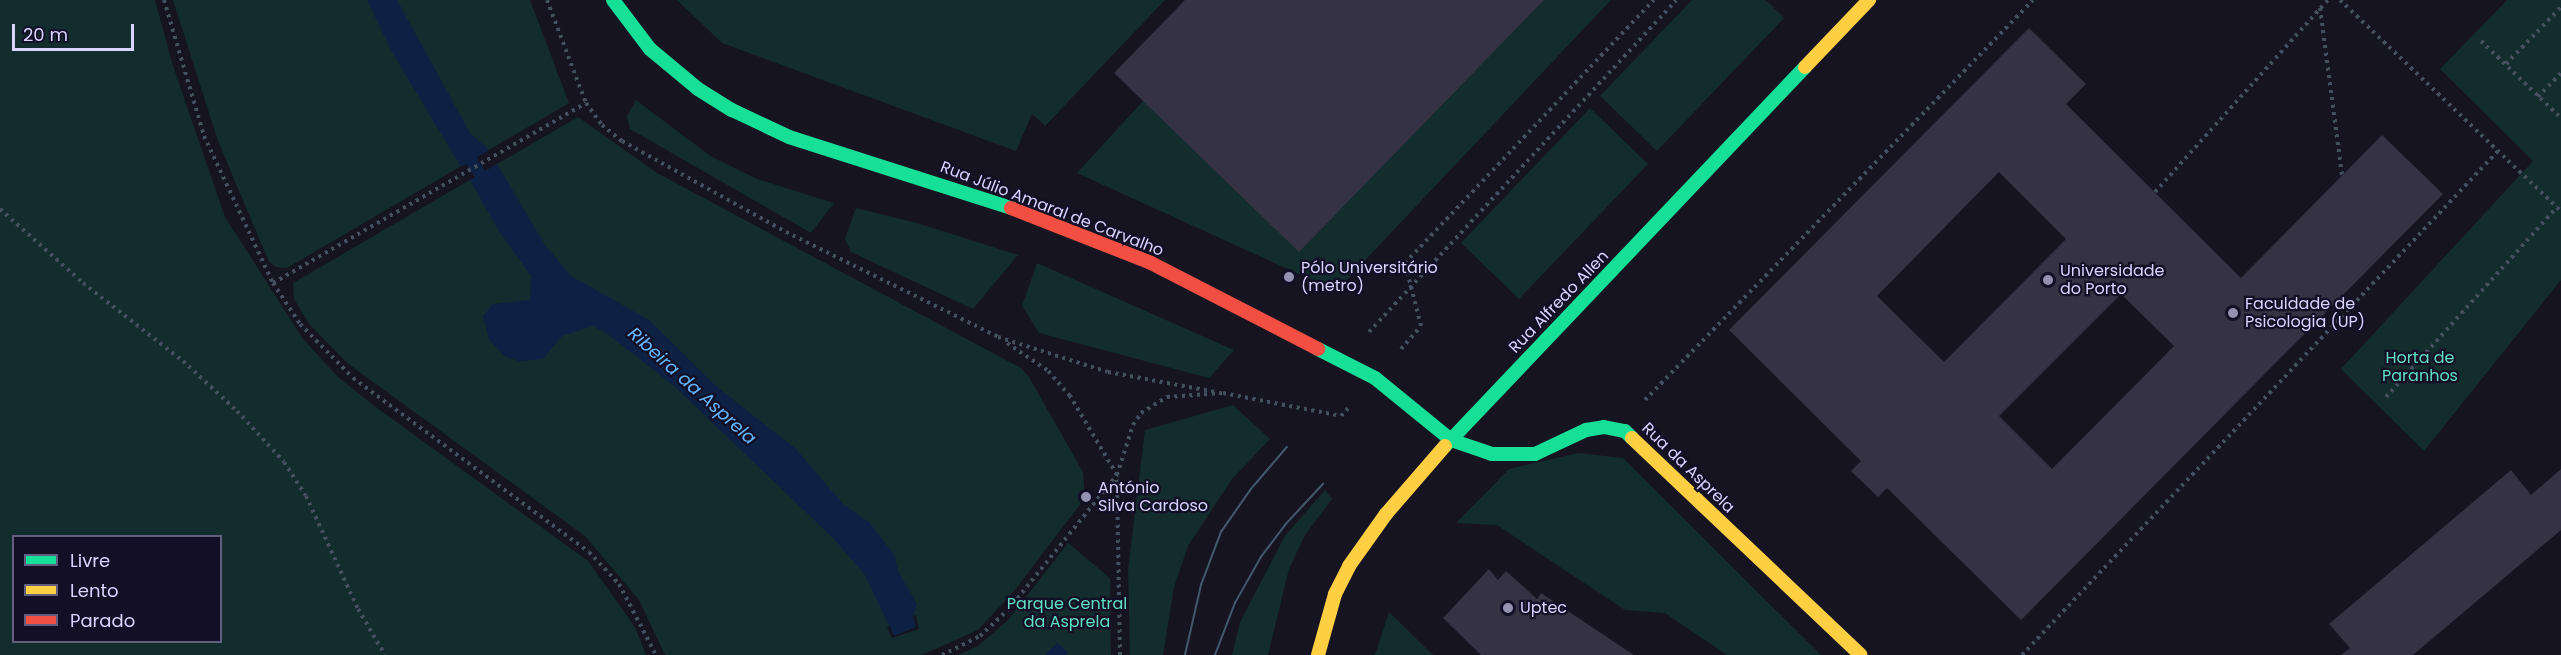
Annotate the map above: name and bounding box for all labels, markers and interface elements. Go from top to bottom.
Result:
scale bar [15,12,136,50]
text: 20 m [23,22,68,47]
street label: Rua Júlio Amaral de Carvalho [938,157,1166,261]
street label: Rua Alfredo Allen [1505,247,1613,357]
place label: Pólo Universitário (metro) [1301,258,1438,296]
place label: Universidade do Porto [2060,261,2164,299]
marker: Pólo Universitário (metro) [1282,270,1296,284]
marker: Universidade do Porto [2041,273,2055,287]
place label: Faculdade de Psicologia (UP) [2245,294,2365,332]
marker: Faculdade de Psicologia (UP) [2226,306,2240,320]
water label: Ribeira da Asprela [623,323,761,449]
park label: Horta de Paranhos [2382,348,2458,386]
street label: Rua da Asprela [1638,419,1738,517]
place label: António Silva Cardoso [1098,478,1208,516]
marker: António Silva Cardoso [1079,490,1093,504]
legend [12,535,222,643]
text: Livre [70,548,110,573]
text: Lento [70,578,119,603]
park label: Parque Central da Asprela [1007,594,1127,632]
place label: Uptec [1520,598,1567,618]
marker: Uptec [1501,601,1515,615]
text: Parado [70,608,135,633]

